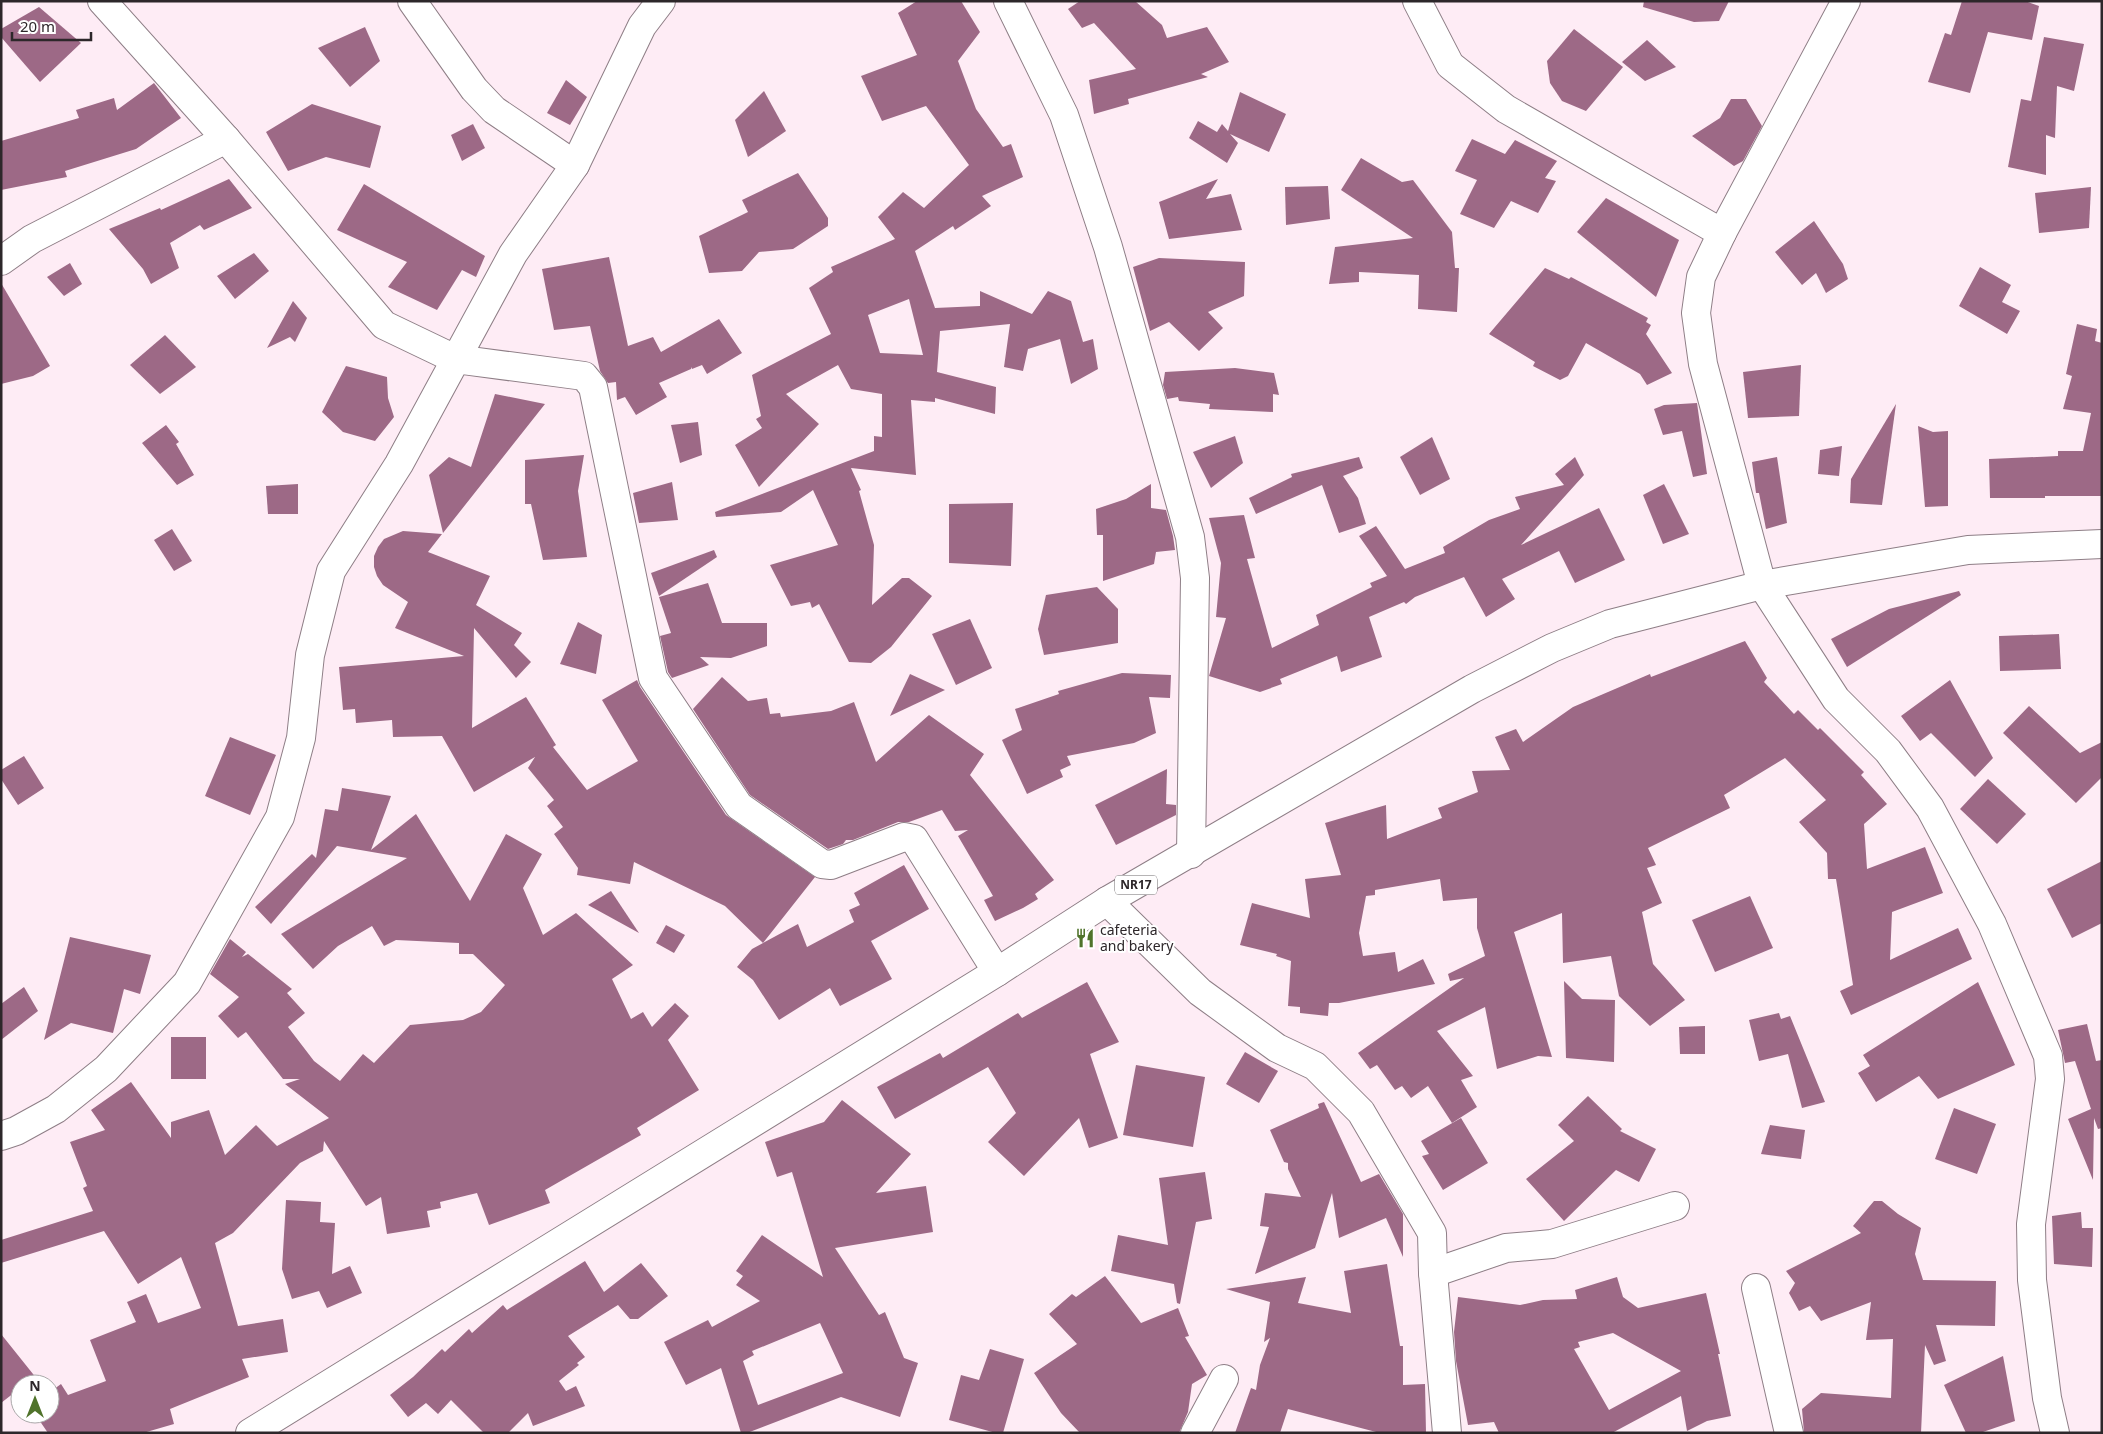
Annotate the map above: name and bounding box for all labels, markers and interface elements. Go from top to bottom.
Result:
scale bar [12,10,91,42]
text: 20 m [20,16,55,36]
road number: NR17 [1115,876,1157,894]
place label: cafeteria and bakery [1100,920,1174,955]
restaurant icon: cafeteria and bakery [1074,927,1096,949]
north arrow [10,1374,60,1424]
text: N [29,1376,41,1395]

